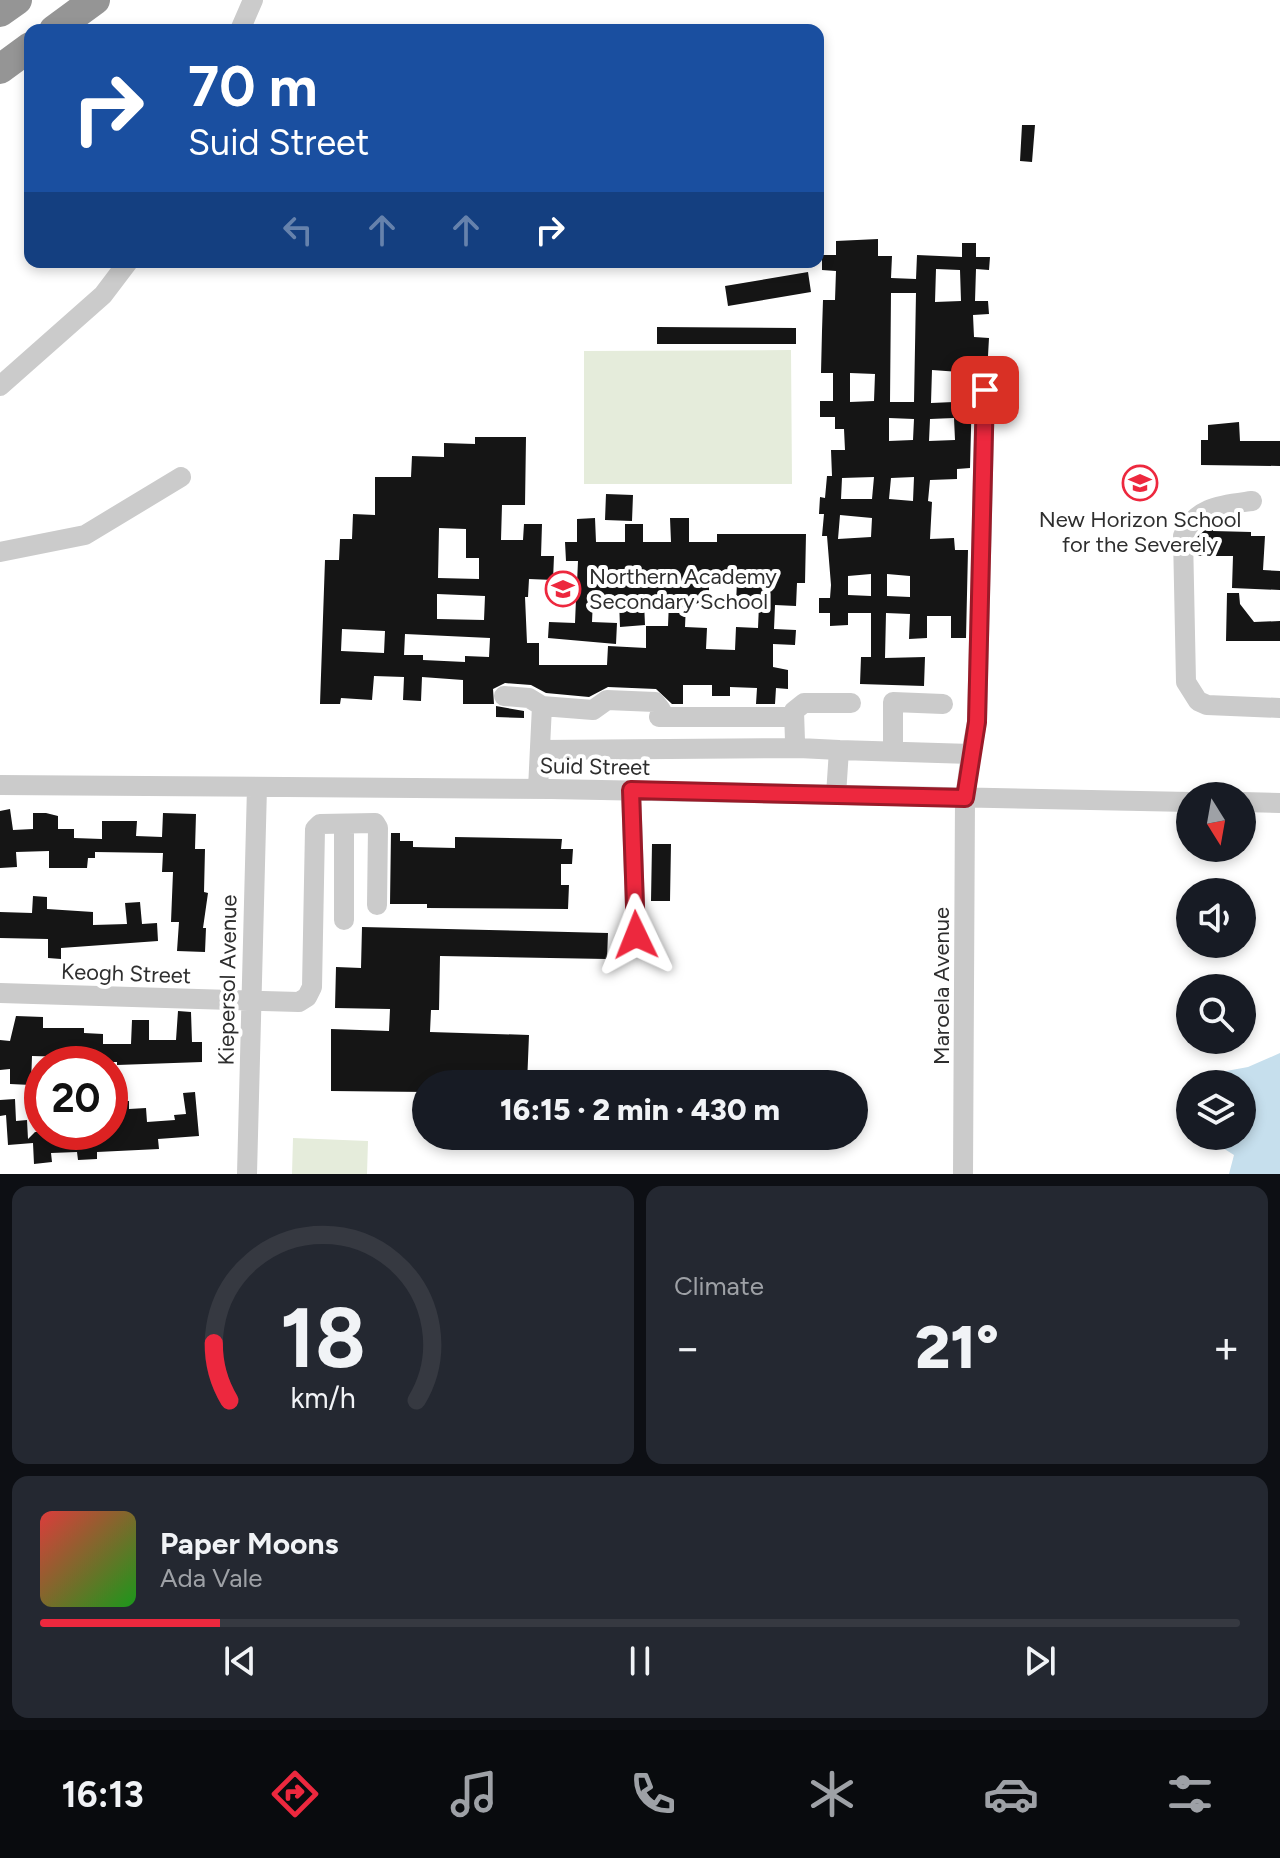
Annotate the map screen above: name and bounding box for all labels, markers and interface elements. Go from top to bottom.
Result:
text: 70 m [188,53,318,120]
icon: right [56,56,160,160]
text: Suid Street [188,121,369,164]
icon: left [276,208,320,252]
icon: ahead [360,208,404,252]
icon: ahead [444,208,488,252]
icon: right [528,208,572,252]
pin [951,356,1019,424]
icon: arrive [963,368,1007,412]
school or university icon: New Horizon School for the Severely [1121,464,1159,502]
place label: New Horizon School for the Severely [1039,506,1241,558]
place label: Northern Academy Secondary School [589,563,777,615]
school or university icon: Northern Academy Secondary School [544,570,582,608]
street label: Suid Street [539,752,651,781]
north arrow [1176,782,1256,862]
map controls [1176,782,1256,1150]
button: sound [1176,878,1256,958]
position arrow [594,893,678,977]
street label: Kiepersol Avenue [213,894,242,1066]
street label: Maroela Avenue [928,907,955,1065]
street label: Keogh Street [60,958,192,989]
button: search [1176,974,1256,1054]
speed limit sign: 20 [24,1046,128,1150]
button: layers [1176,1070,1256,1150]
text: 16:15 · 2 min · 430 m [500,1091,780,1128]
text: Climate [674,1270,764,1302]
text: 18 [280,1288,366,1388]
text: 21° [915,1311,999,1383]
text: − [674,1321,701,1374]
text: + [1213,1321,1240,1374]
text: km/h [290,1381,356,1415]
text: Paper Moons [160,1525,339,1562]
text: Ada Vale [160,1562,263,1594]
icon: previous [218,1639,262,1683]
icon: pause [618,1639,662,1683]
icon: next [1018,1639,1062,1683]
icon: directions [267,1766,323,1822]
icon: music [446,1766,502,1822]
icon: phone [625,1766,681,1822]
icon: climate [804,1766,860,1822]
icon: car [983,1766,1039,1822]
icon: filters [1162,1766,1218,1822]
text: 16:13 [62,1773,144,1816]

